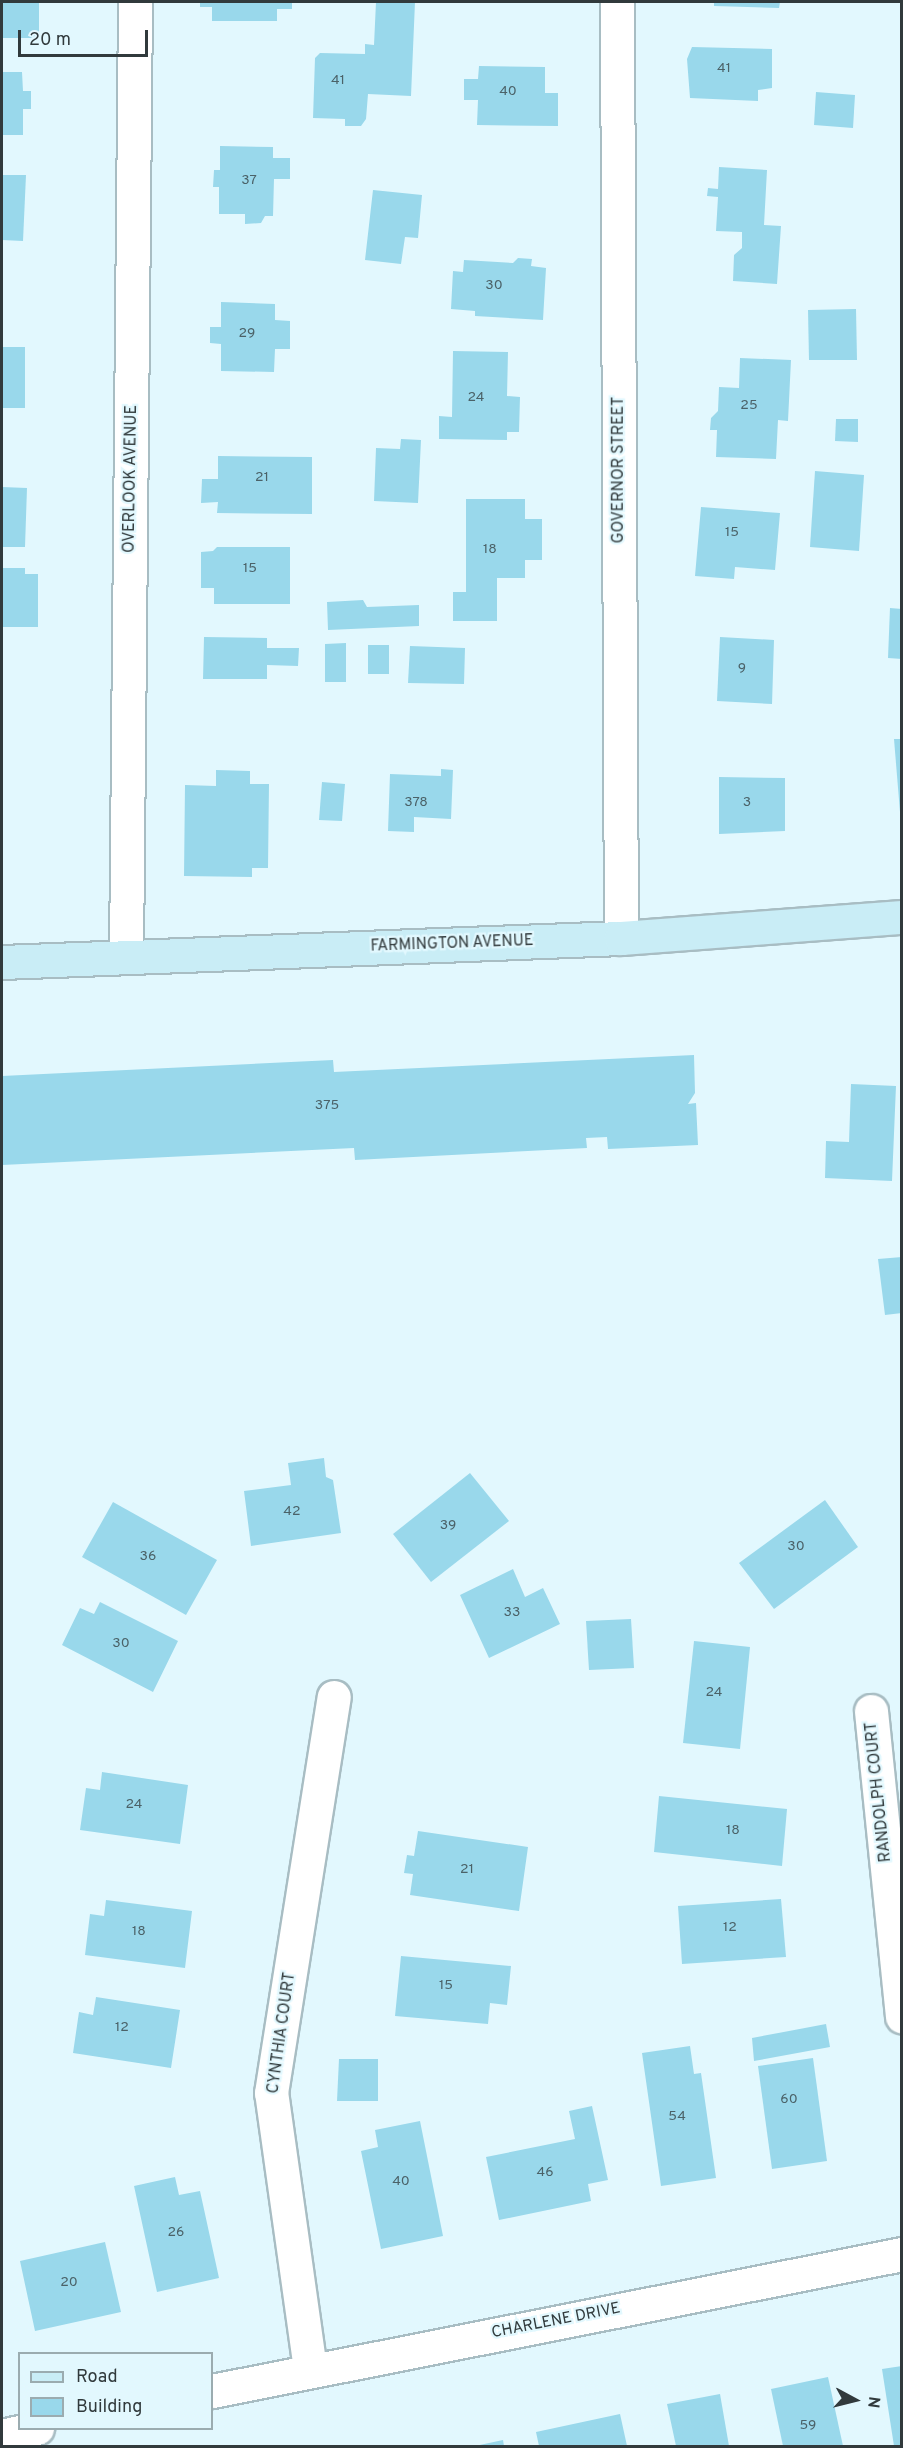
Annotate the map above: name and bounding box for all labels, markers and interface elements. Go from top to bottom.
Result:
scale bar [21,18,152,56]
text: 20 m [29,29,71,52]
house number: 41 [717,61,731,77]
house number: 41 [331,73,345,89]
house number: 40 [499,84,517,100]
house number: 37 [241,173,257,189]
house number: 30 [485,278,503,294]
house number: 29 [239,326,255,342]
house number: 24 [467,390,485,406]
street label: GOVERNOR STREET [609,397,629,543]
house number: 25 [740,398,758,414]
street label: OVERLOOK AVENUE [120,405,142,553]
house number: 21 [255,470,269,486]
house number: 15 [725,525,739,541]
house number: 18 [483,542,497,558]
house number: 15 [243,561,257,577]
house number: 9 [738,661,746,677]
house number: 378 [404,795,428,811]
house number: 3 [743,795,751,811]
street label: FARMINGTON AVENUE [370,932,534,956]
house number: 375 [315,1098,339,1114]
house number: 42 [283,1504,301,1520]
house number: 39 [440,1518,456,1534]
house number: 30 [787,1539,805,1555]
house number: 36 [140,1549,156,1565]
house number: 33 [504,1605,520,1621]
house number: 30 [112,1636,130,1652]
house number: 24 [705,1685,723,1701]
street label: RANDOLPH COURT [862,1721,896,1863]
house number: 24 [125,1797,143,1813]
house number: 18 [726,1823,740,1839]
house number: 21 [460,1862,474,1878]
house number: 12 [723,1920,737,1936]
house number: 18 [132,1924,146,1940]
street label: CYNTHIA COURT [264,1971,300,2095]
house number: 15 [439,1978,453,1994]
house number: 12 [115,2020,129,2036]
house number: 60 [780,2092,798,2108]
house number: 54 [668,2109,686,2125]
house number: 46 [536,2165,554,2181]
house number: 40 [392,2174,410,2190]
house number: 26 [168,2225,184,2241]
house number: 20 [60,2275,78,2291]
street label: CHARLENE DRIVE [490,2299,622,2343]
legend [18,2352,213,2430]
text: Road [76,2366,118,2389]
north arrow [825,2370,885,2430]
text: N [862,2395,883,2409]
text: Building [76,2396,142,2419]
house number: 59 [800,2418,816,2434]

